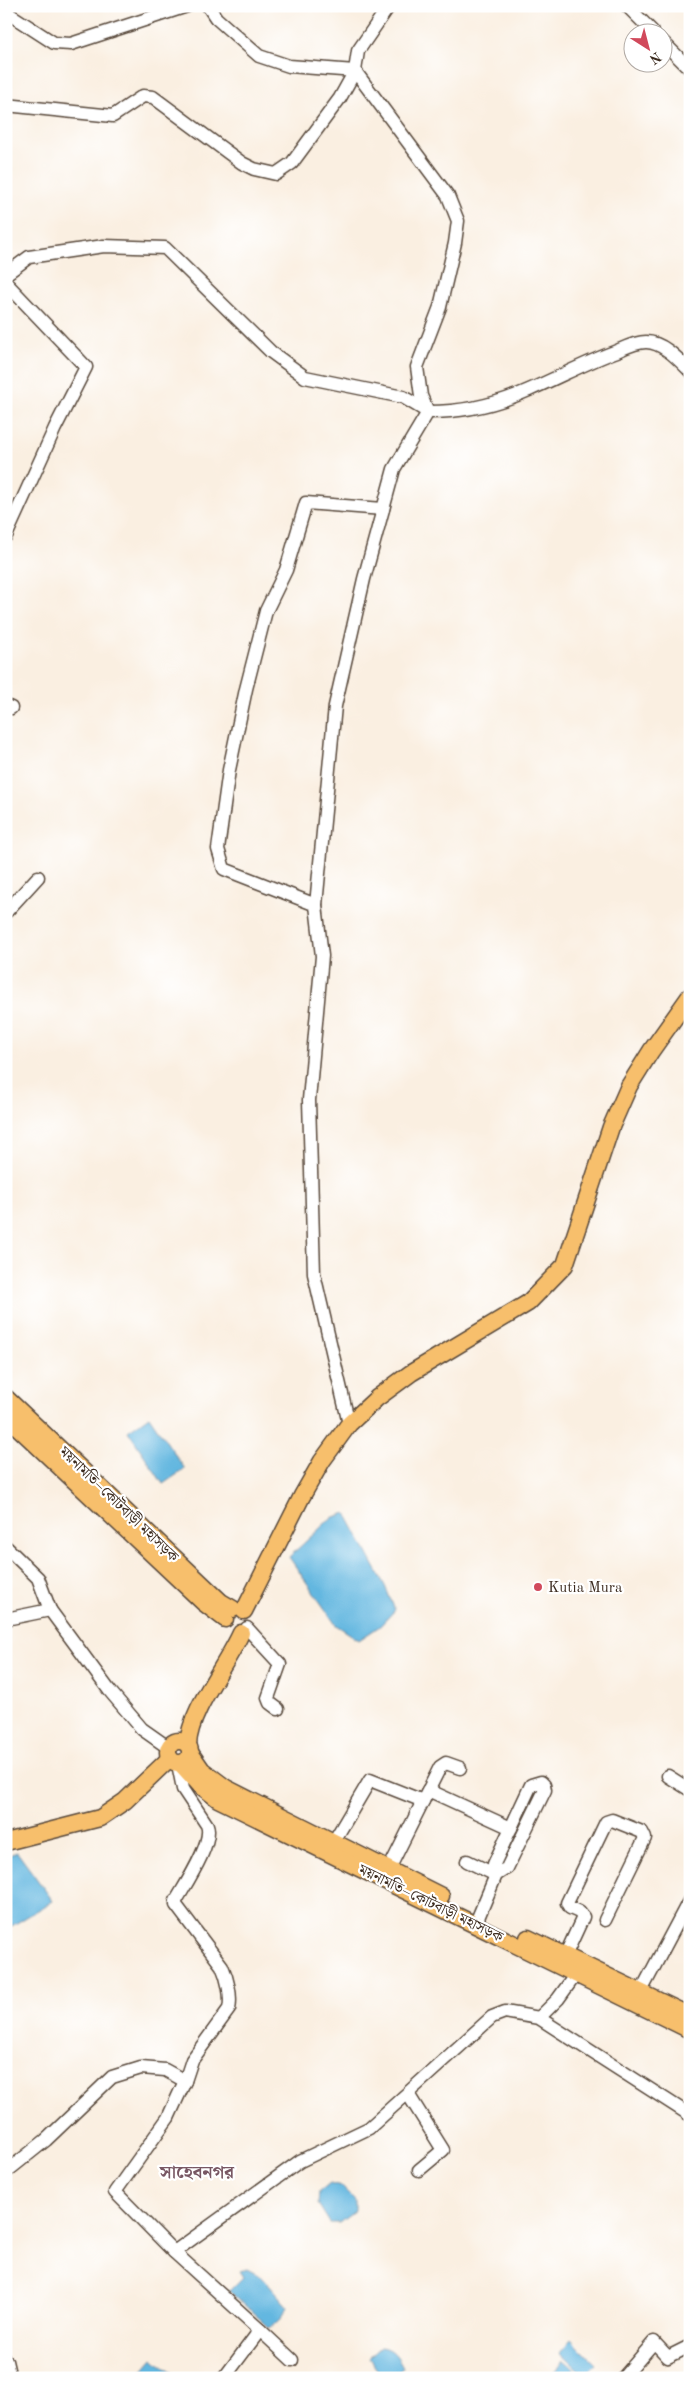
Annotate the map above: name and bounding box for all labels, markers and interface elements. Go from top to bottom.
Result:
north arrow [624,22,674,72]
text: N [646,49,663,67]
street label: ময়নামতি–কোটবাড়ী মহাসড়ক [55,1442,182,1566]
marker: Kutia Mura [532,1581,544,1593]
place label: Kutia Mura [548,1581,623,1596]
street label: ময়নামতি–কোটবাড়ী মহাসড়ক [355,1861,506,1946]
district label: সাহেবনগর [159,2164,235,2182]

